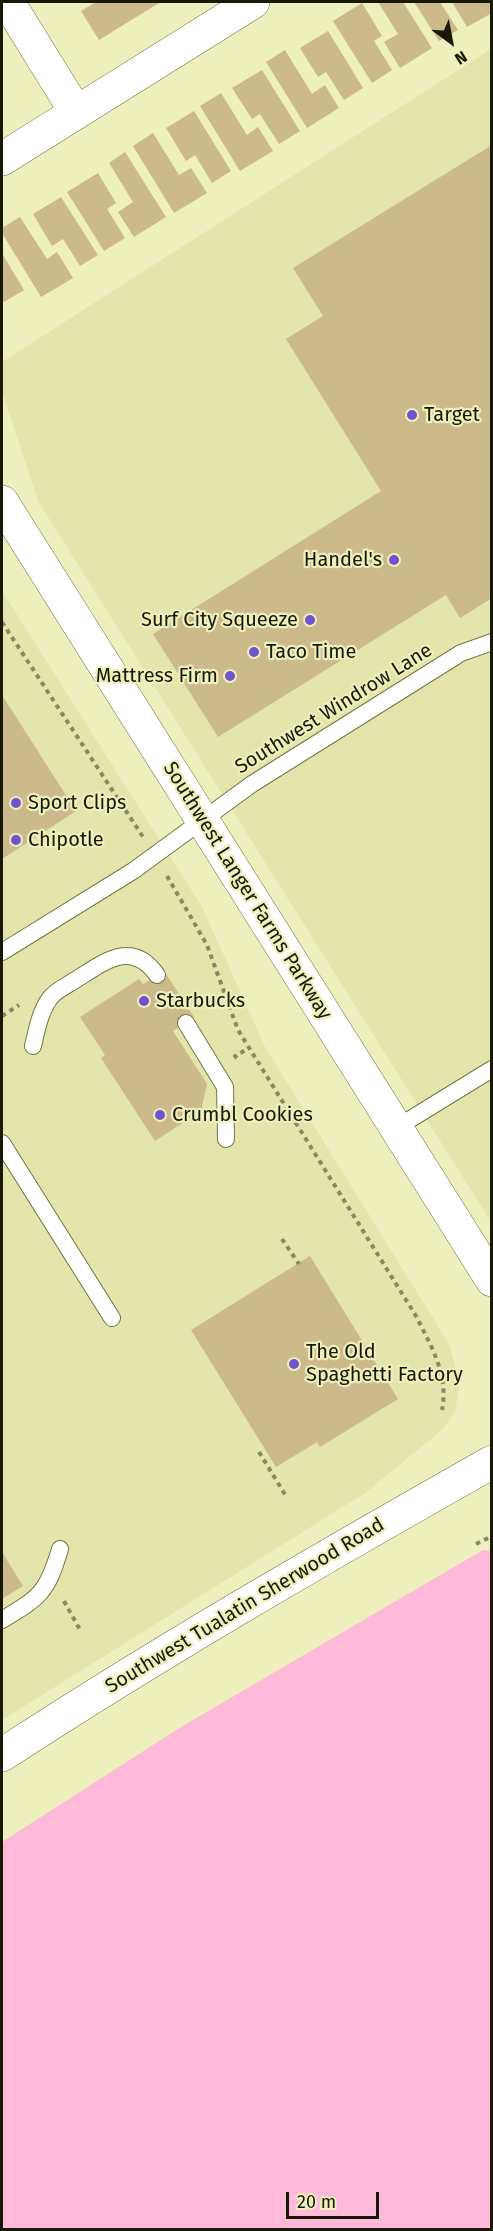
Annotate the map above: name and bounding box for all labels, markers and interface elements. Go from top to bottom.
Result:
north arrow [421,12,481,72]
text: N [451,47,470,69]
place label: Target [424,403,480,427]
marker: Target [405,408,419,422]
place label: Handel's [304,548,382,572]
marker: Handel's [387,553,401,567]
place label: Surf City Squeeze [141,608,298,632]
marker: Surf City Squeeze [303,613,317,627]
street label: Southwest Windrow Lane [231,638,437,780]
place label: Taco Time [266,640,356,664]
marker: Taco Time [247,645,261,659]
place label: Mattress Firm [96,664,218,688]
marker: Mattress Firm [223,669,237,683]
street label: Southwest Langer Farms Parkway [157,758,337,1024]
place label: Sport Clips [28,791,126,815]
marker: Sport Clips [9,796,23,810]
place label: Chipotle [28,828,104,852]
marker: Chipotle [9,833,23,847]
place label: Starbucks [156,989,245,1013]
marker: Starbucks [137,994,151,1008]
place label: Crumbl Cookies [172,1103,313,1127]
marker: Crumbl Cookies [153,1108,167,1122]
place label: The Old Spaghetti Factory [306,1340,463,1387]
marker: The Old Spaghetti Factory [287,1357,301,1371]
street label: Southwest Tualatin Sherwood Road [101,1513,389,1699]
scale bar [289,2180,382,2218]
text: 20 m [297,2191,336,2213]

